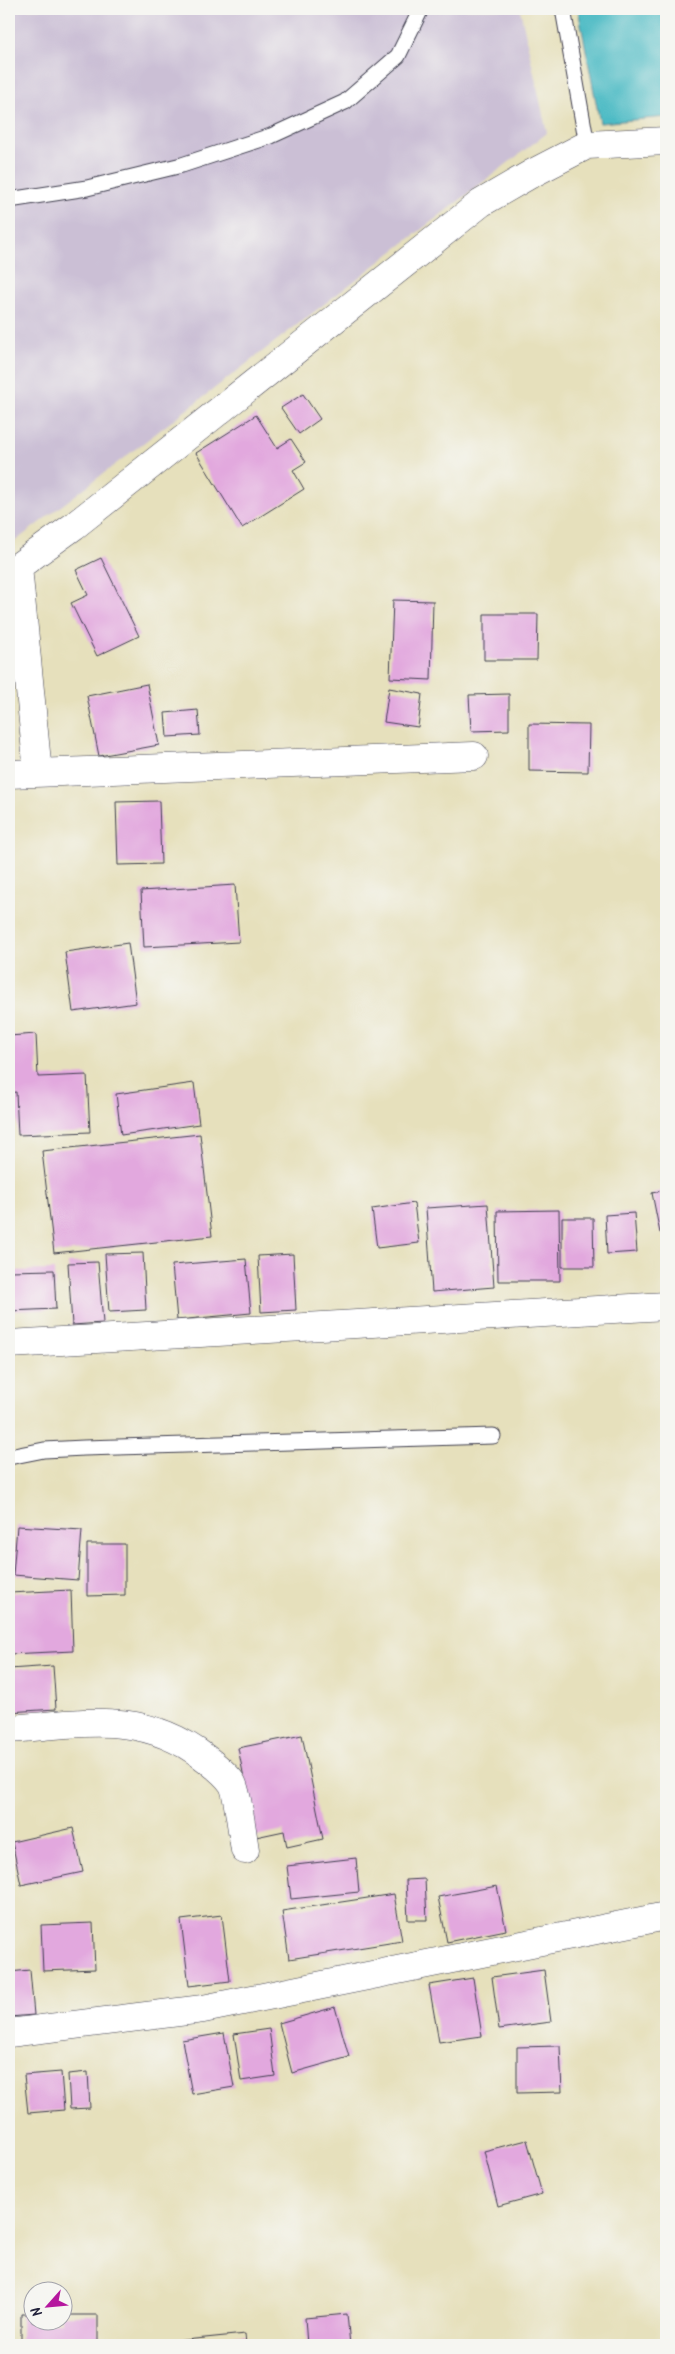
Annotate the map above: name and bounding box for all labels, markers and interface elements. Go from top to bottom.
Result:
north arrow [22,2282,72,2332]
text: N [25,2302,49,2320]

